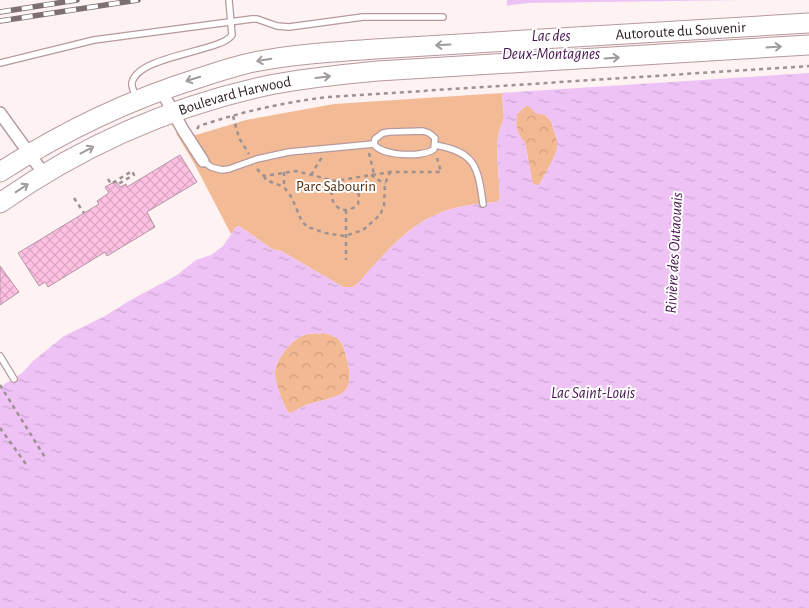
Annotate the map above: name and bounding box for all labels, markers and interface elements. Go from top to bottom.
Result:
street label: Autoroute du Souvenir [615,19,746,42]
water label: Lac des Deux-Montagnes [502,28,600,62]
one-way arrow [435,40,451,49]
one-way arrow [766,43,782,52]
one-way arrow [603,53,619,62]
one-way arrow [256,56,272,66]
one-way arrow [315,72,331,82]
street label: Boulevard Harwood [177,74,292,118]
one-way arrow [186,75,202,85]
one-way arrow [79,145,94,154]
park label: Parc Sabourin [296,179,376,194]
one-way arrow [15,183,29,193]
water label: Rivière des Outaouais [663,192,685,314]
water label: Lac Saint-Louis [551,385,635,401]

